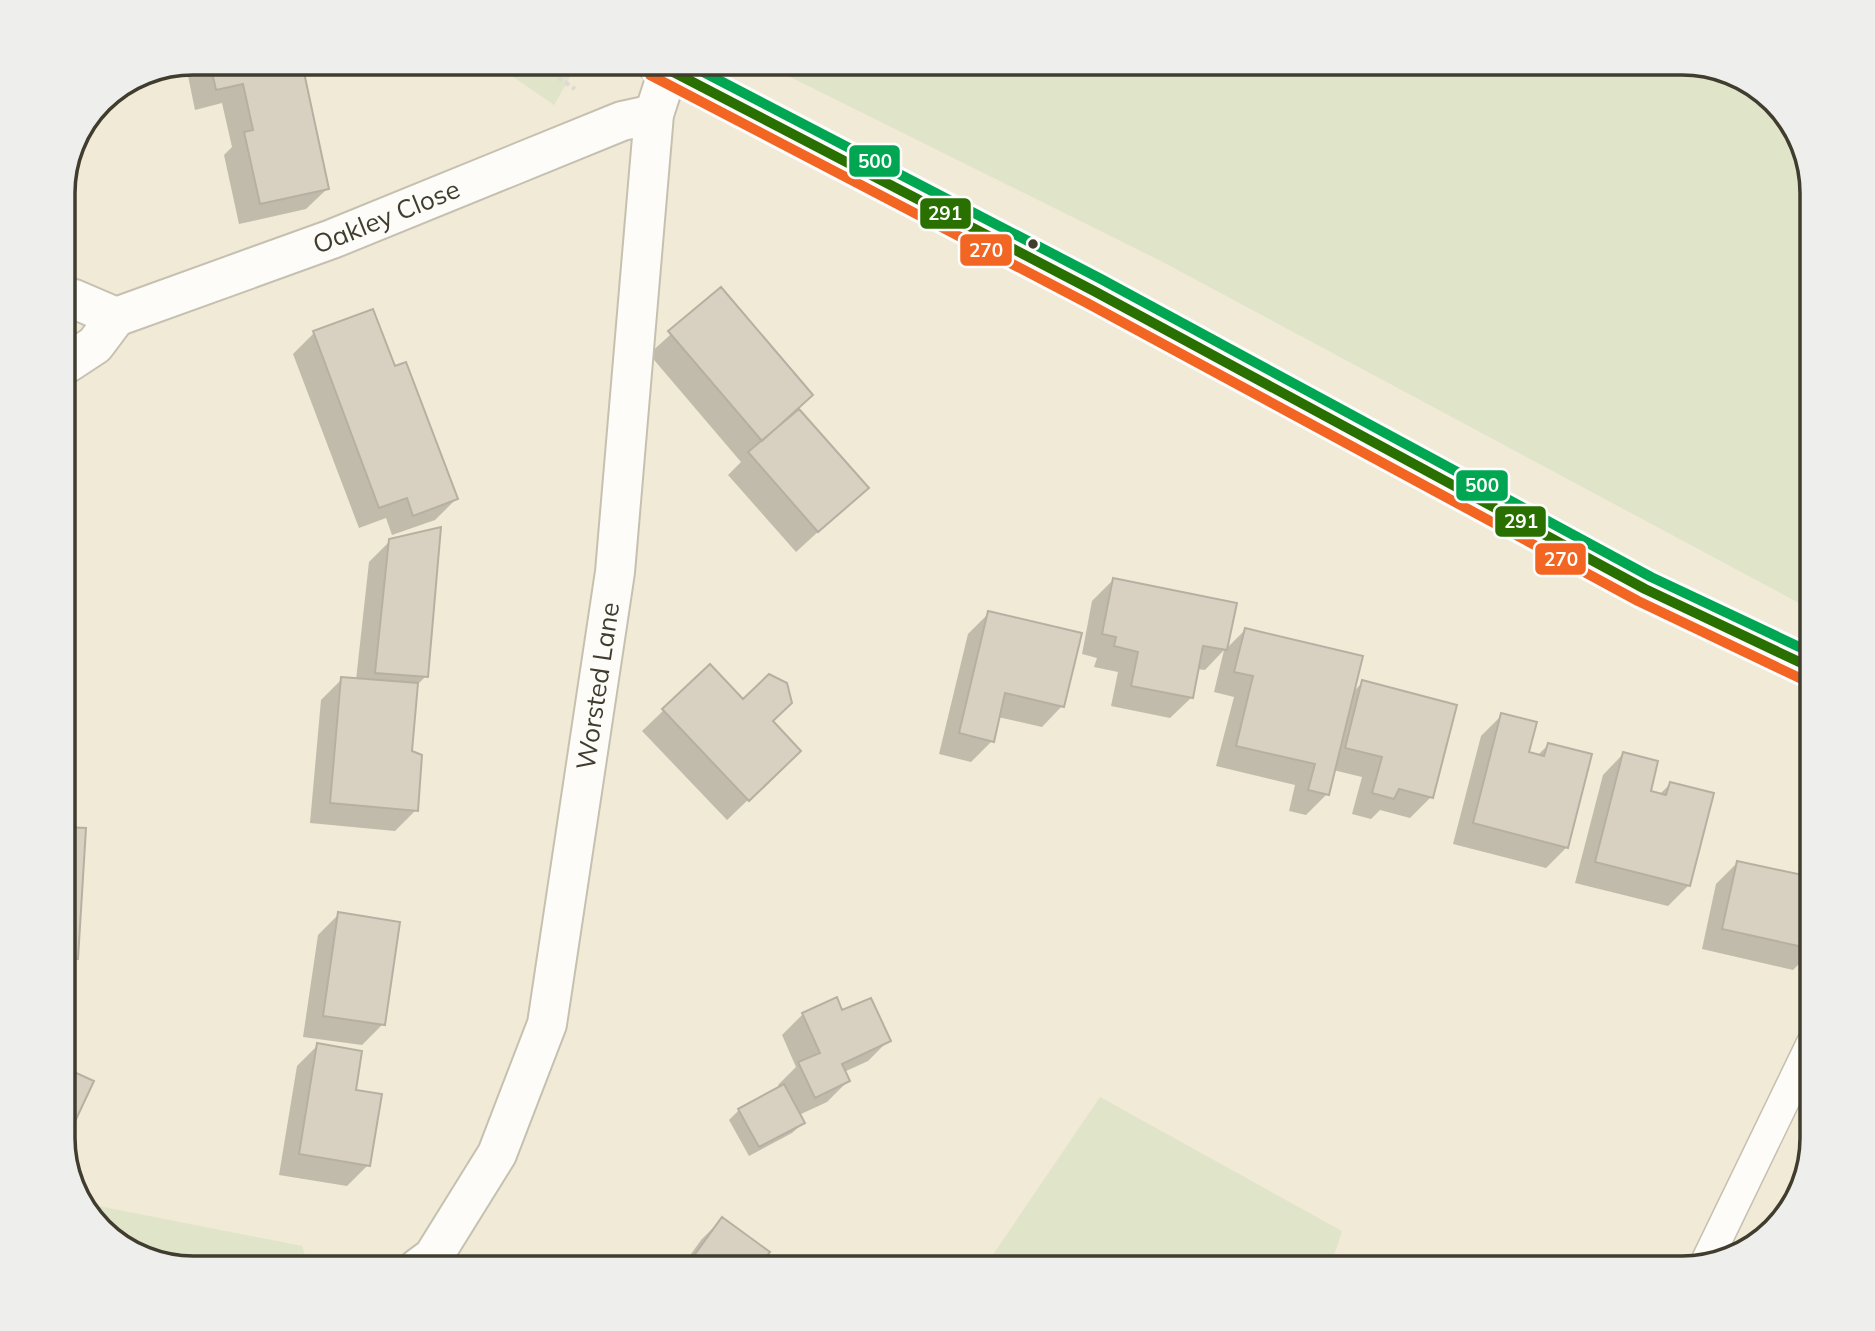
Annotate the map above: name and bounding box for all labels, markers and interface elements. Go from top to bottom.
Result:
line badge: 500 [848,144,901,178]
text: 500 [858,149,892,173]
street label: Oakley Close [308,172,464,261]
line badge: 291 [919,197,972,230]
text: 291 [928,201,962,225]
line badge: 270 [959,233,1013,267]
unlabelled marker [1026,237,1040,251]
text: 270 [969,238,1003,262]
line badge: 500 [1455,469,1509,502]
text: 500 [1465,473,1499,497]
line badge: 291 [1494,505,1547,538]
text: 291 [1504,509,1538,533]
line badge: 270 [1534,542,1587,576]
text: 270 [1544,547,1578,571]
street label: Worsted Lane [568,600,626,772]

